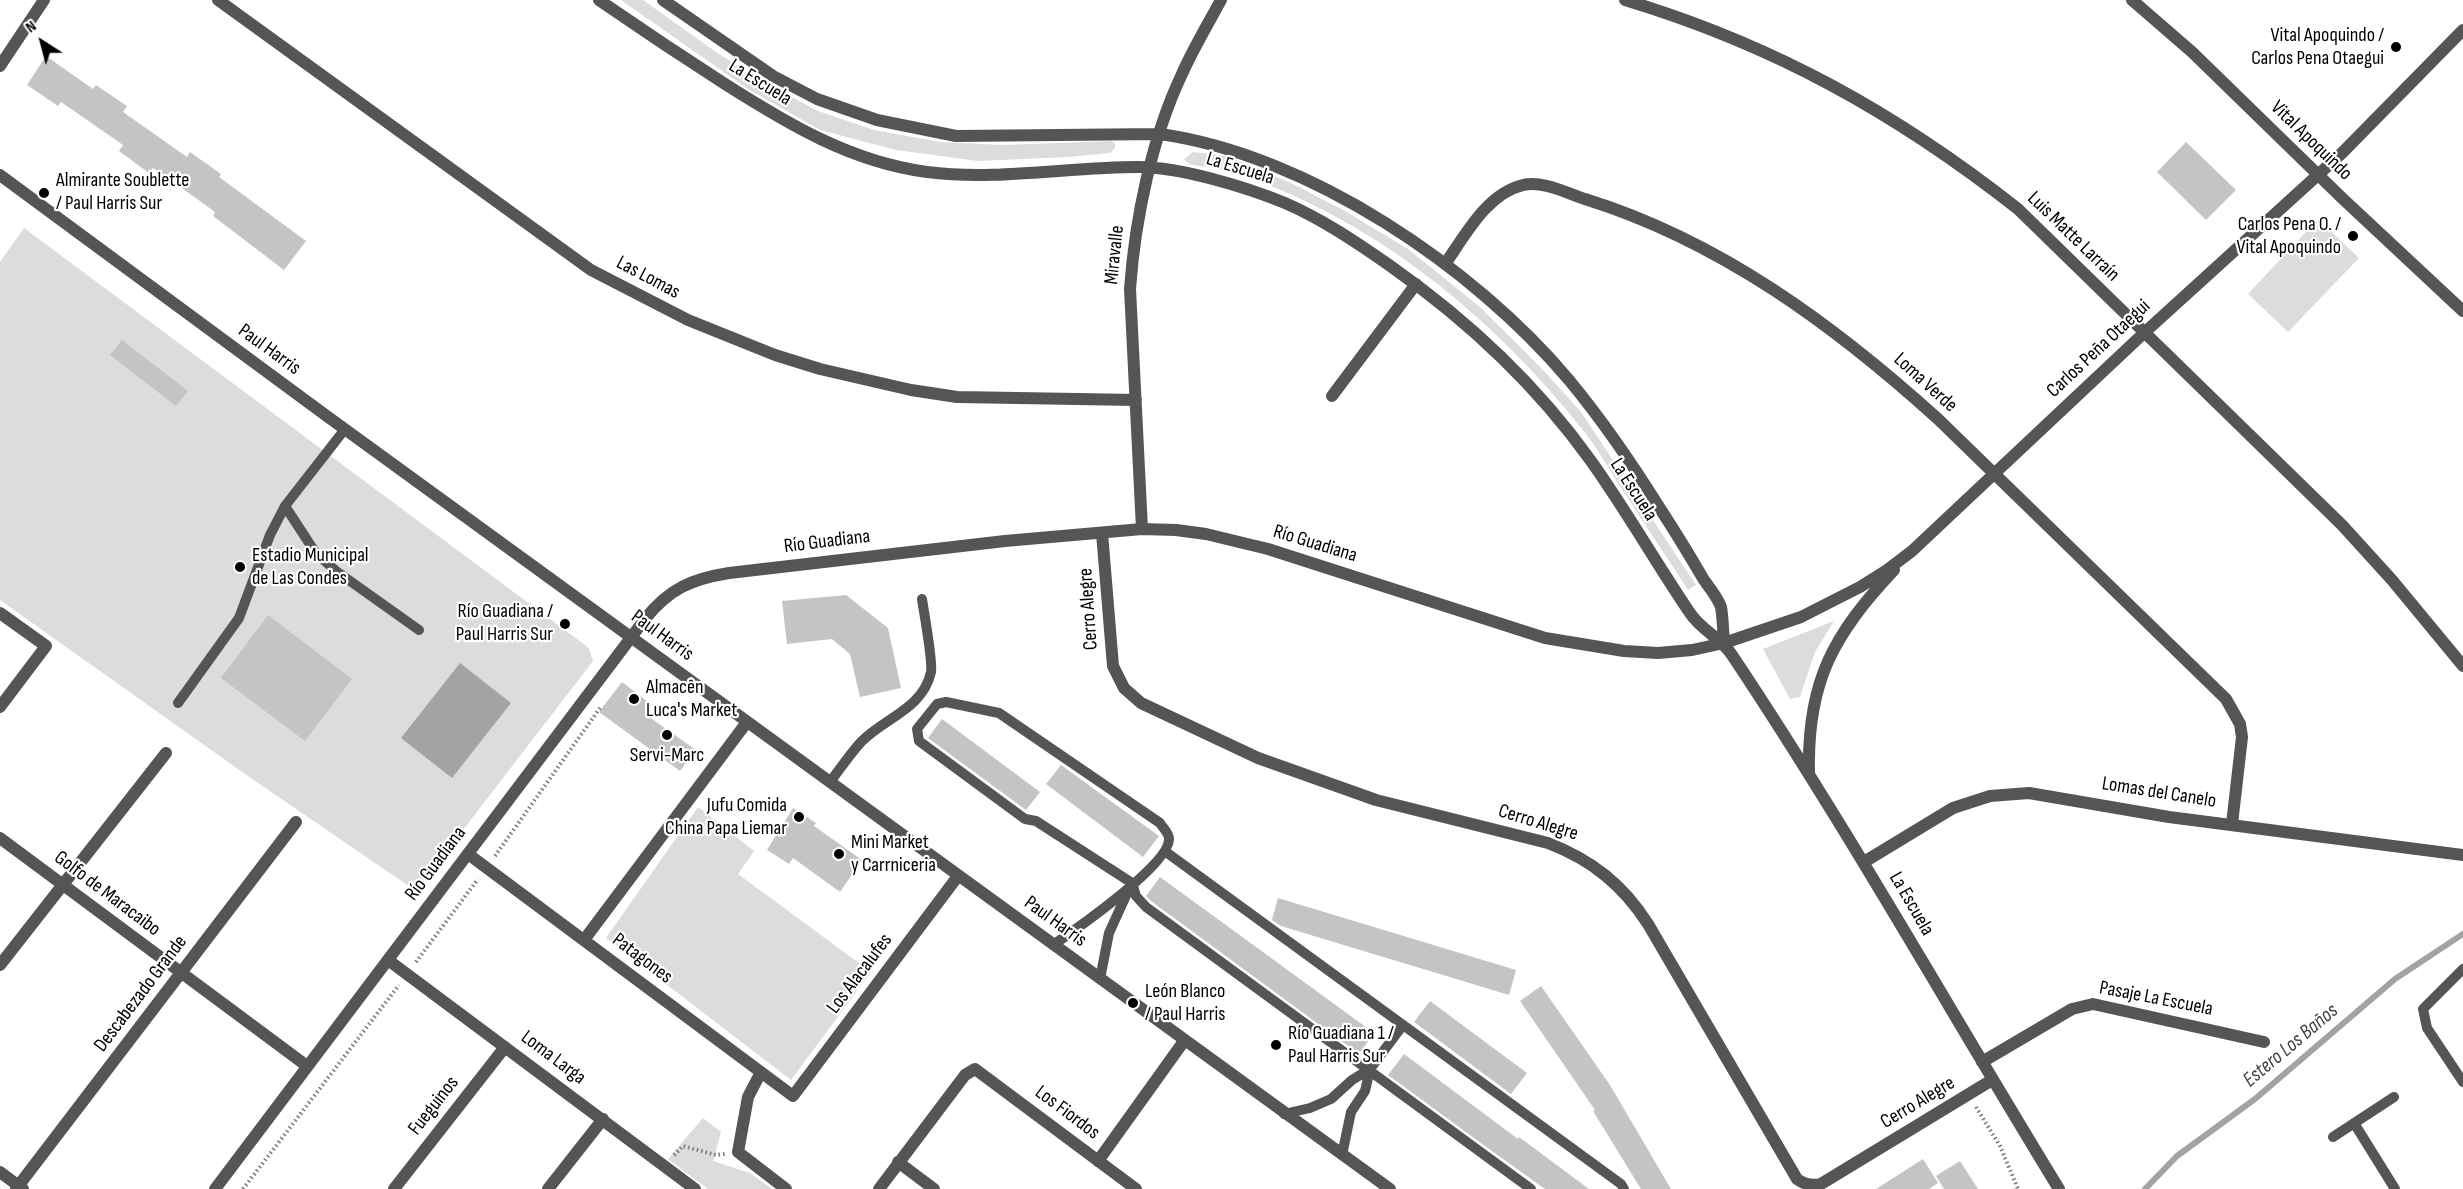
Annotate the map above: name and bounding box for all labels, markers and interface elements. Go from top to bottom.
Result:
north arrow [12,12,72,72]
text: N [22,17,40,37]
place label: Vital Apoquindo / Carlos Pena Otaegui [2251,24,2384,71]
marker: Vital Apoquindo / Carlos Pena Otaegui [2389,40,2403,54]
street label: La Escuela [724,54,796,112]
street label: Vital Apoquindo [2265,96,2357,186]
street label: La Escuela [1203,147,1277,191]
place label: Almirante Soublette / Paul Harris Sur [56,169,189,216]
marker: Almirante Soublette / Paul Harris Sur [37,186,51,200]
street label: Luis Matte Larraín [2022,187,2124,287]
place label: Carlos Pena O. / Vital Apoquindo [2237,213,2341,260]
street label: Miravalle [1100,224,1130,286]
marker: Carlos Pena O. / Vital Apoquindo [2346,229,2360,243]
street label: Las Lomas [612,251,684,305]
street label: Carlos Peña Otaegui [2042,295,2156,403]
street label: Paul Harris [233,319,305,381]
street label: Loma Verde [1888,348,1962,418]
street label: La Escuela [1604,454,1662,526]
street label: Río Guadiana [1270,520,1360,568]
street label: Río Guadiana [783,525,871,559]
place label: Estadio Municipal de Las Condes [252,544,369,591]
marker: Estadio Municipal de Las Condes [233,560,247,574]
street label: Cerro Alegre [1074,567,1104,651]
place label: Río Guadiana / Paul Harris Sur [456,600,553,647]
street label: Paul Harris [626,605,698,667]
marker: Río Guadiana / Paul Harris Sur [558,617,572,631]
place label: Almacên Luca's Market [646,676,737,723]
marker: Almacên Luca's Market [627,692,641,706]
marker: Servi-Marc [660,728,674,742]
place label: Servi-Marc [630,744,704,768]
street label: Lomas del Canelo [2100,772,2218,814]
place label: Jufu Comida China Papa Liemar [665,794,787,841]
street label: Cerro Alegre [1495,800,1581,846]
marker: Jufu Comida China Papa Liemar [792,810,806,824]
street label: Río Guadiana [400,822,472,906]
place label: Mini Market y Carrniceria [851,831,936,878]
street label: Golfo de Maracaibo [49,846,165,942]
marker: Mini Market y Carrniceria [832,847,846,861]
street label: La Escuela [1883,868,1939,940]
street label: Paul Harris [1019,891,1091,953]
street label: Patagones [607,928,677,990]
street label: Los Alacalufes [822,929,898,1019]
street label: Descabezado Grande [89,931,193,1057]
street label: Pasaje La Escuela [2097,976,2215,1022]
place label: León Blanco / Paul Harris [1145,980,1225,1027]
marker: León Blanco / Paul Harris [1126,996,1140,1010]
water label: Estero Los Baños [2238,999,2344,1093]
place label: Río Guadiana 1 / Paul Harris Sur [1288,1022,1394,1069]
street label: Loma Larga [516,1026,590,1090]
marker: Río Guadiana 1 / Paul Harris Sur [1269,1038,1283,1052]
street label: Fueguinos [404,1072,464,1140]
street label: Cerro Alegre [1877,1072,1959,1134]
street label: Los Fiordos [1030,1081,1104,1145]

